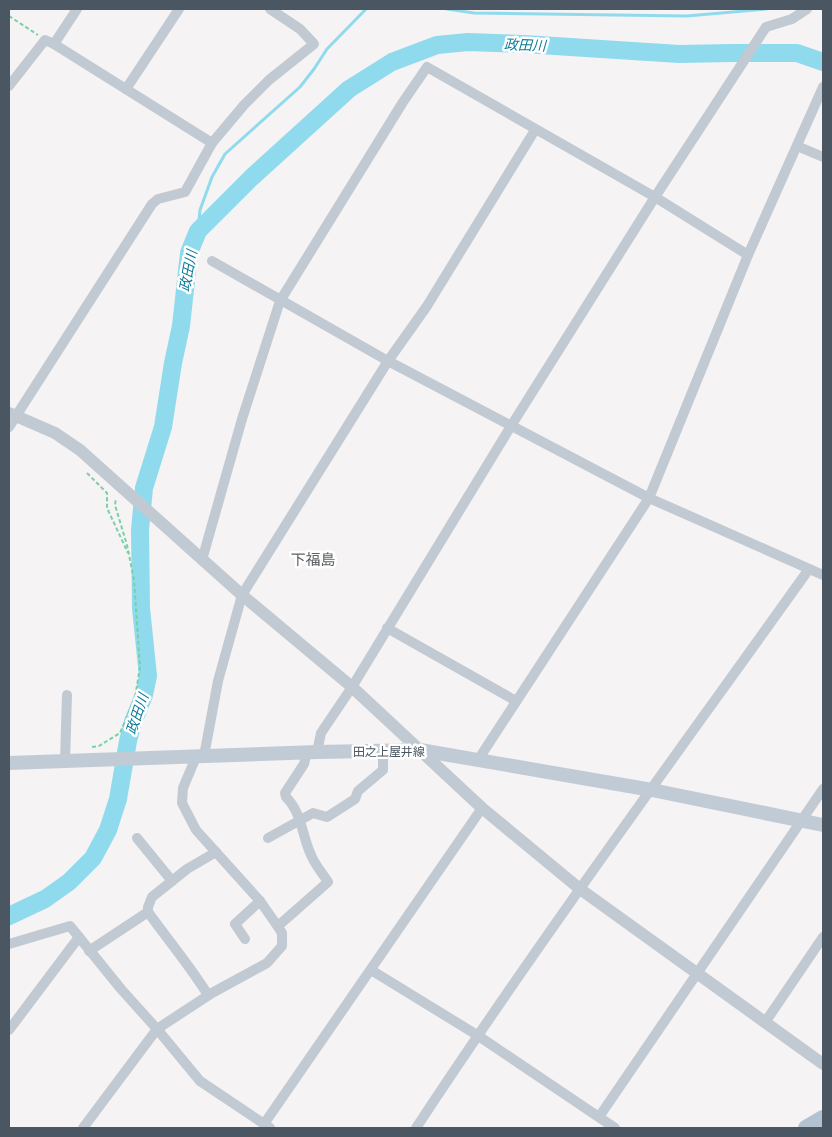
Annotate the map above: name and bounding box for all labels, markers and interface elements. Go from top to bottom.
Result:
water label: 政田川 [504,35,548,55]
water label: 政田川 [175,247,201,293]
district label: 下福島 [290,550,336,570]
water label: 政田川 [122,689,153,737]
street label: 田之上屋井線 [353,744,425,760]

